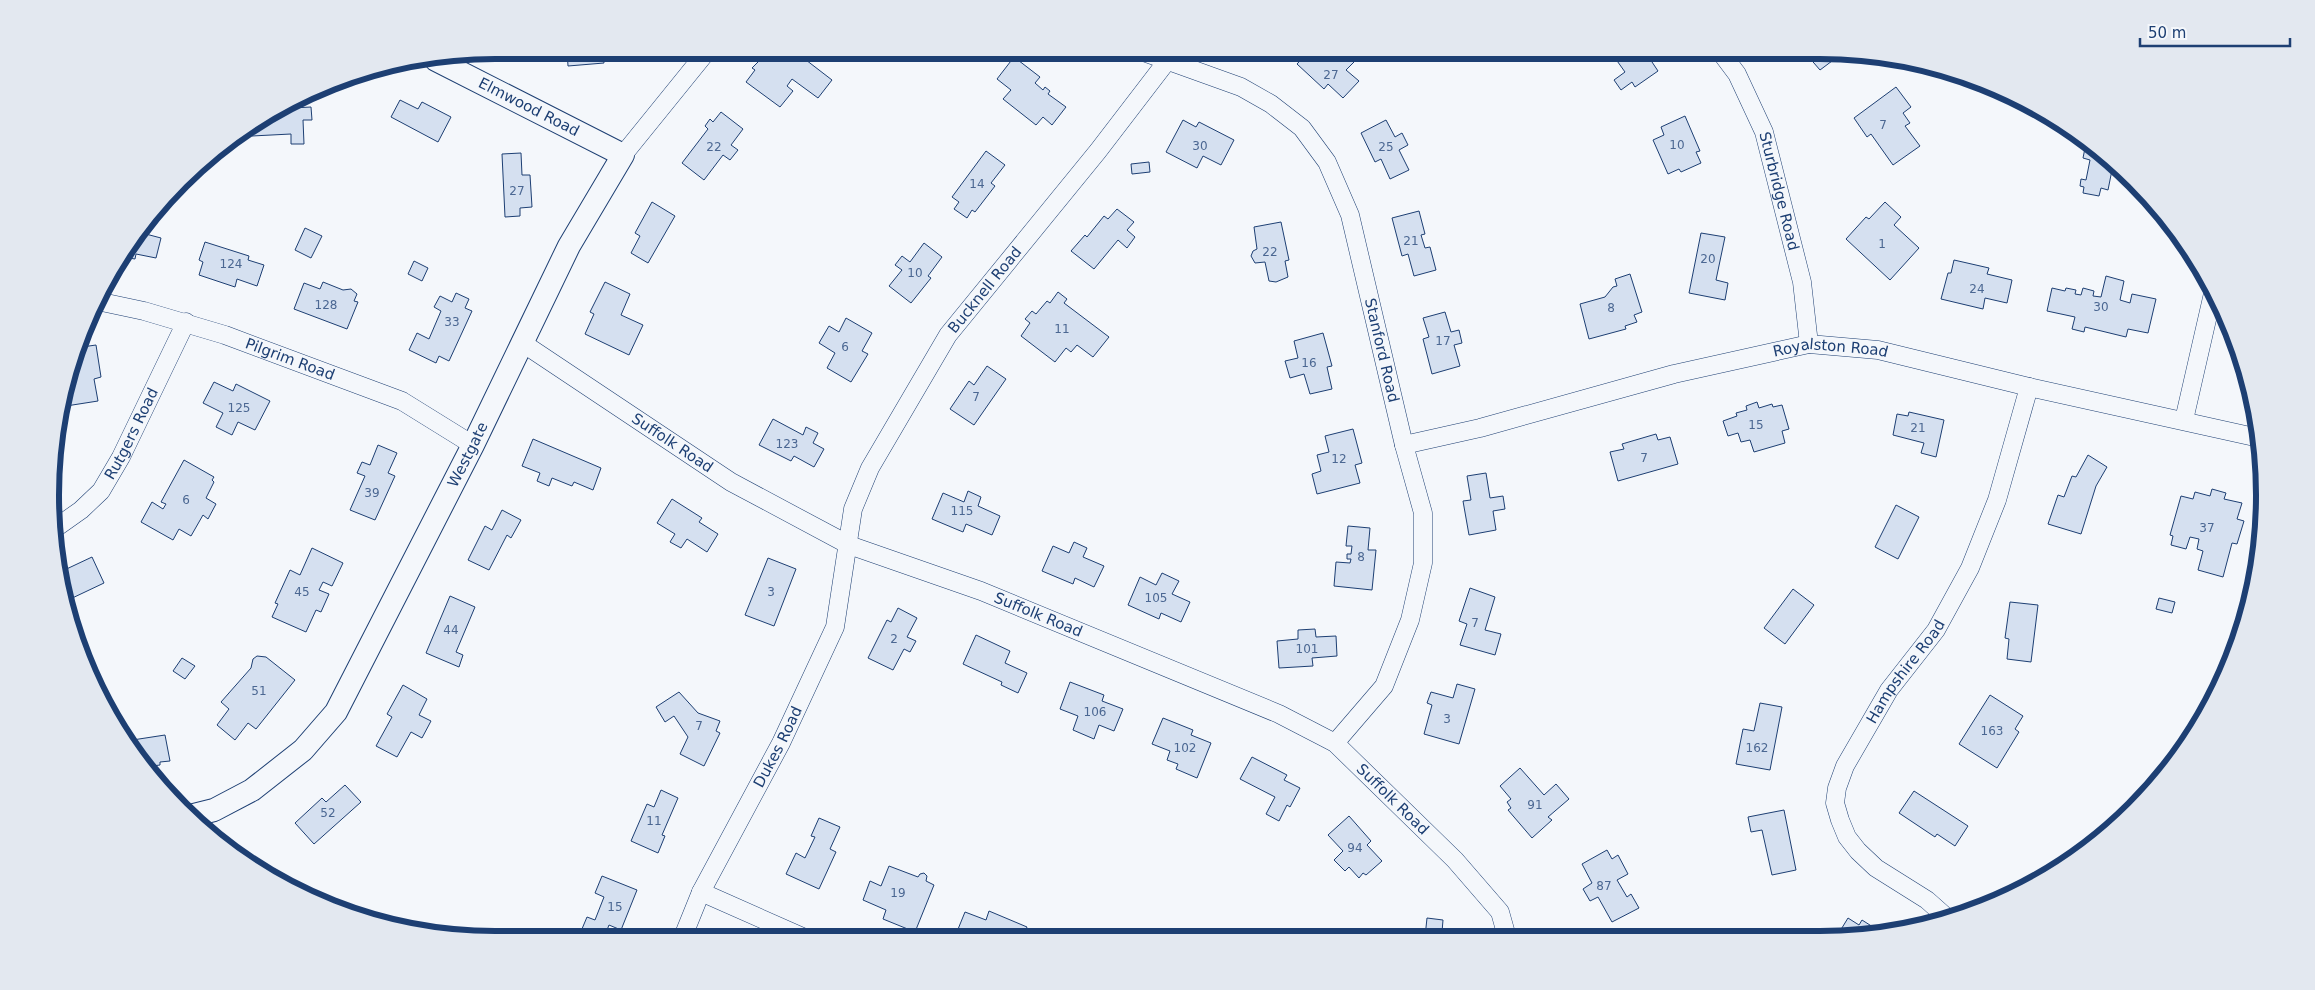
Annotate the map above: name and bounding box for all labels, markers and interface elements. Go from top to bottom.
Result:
scale bar [2140,15,2290,47]
text: 50 m [2148,24,2186,42]
house number: 27 [1323,68,1339,82]
street label: Elmwood Road [476,74,582,140]
house number: 7 [1879,118,1887,132]
street label: Sturbridge Road [1755,130,1803,252]
house number: 10 [1669,138,1685,152]
house number: 30 [1192,139,1208,153]
house number: 22 [706,140,722,154]
house number: 25 [1378,140,1394,154]
house number: 14 [969,177,985,191]
house number: 27 [509,184,525,198]
house number: 21 [1403,234,1419,248]
house number: 1 [1878,237,1886,251]
street label: Bucknell Road [944,243,1025,337]
house number: 22 [1262,245,1278,259]
house number: 20 [1700,252,1716,266]
house number: 124 [220,257,242,271]
house number: 10 [907,266,923,280]
house number: 24 [1969,282,1985,296]
street label: Stanford Road [1361,296,1403,404]
house number: 128 [315,298,337,312]
house number: 30 [2093,300,2109,314]
house number: 8 [1607,301,1615,315]
house number: 33 [444,315,460,329]
house number: 11 [1054,322,1070,336]
street label: Pilgrim Road [243,334,337,384]
house number: 17 [1435,334,1451,348]
street label: Royalston Road [1771,335,1890,361]
house number: 6 [841,340,849,354]
house number: 16 [1301,356,1317,370]
street label: Rutgers Road [101,385,162,483]
house number: 7 [972,390,980,404]
house number: 125 [228,401,250,415]
street label: Suffolk Road [628,409,716,476]
house number: 15 [1748,418,1764,432]
street label: Westgate [444,419,492,490]
house number: 21 [1910,421,1926,435]
house number: 123 [776,437,798,451]
house number: 7 [1640,451,1648,465]
house number: 12 [1331,452,1347,466]
house number: 39 [364,486,380,500]
house number: 6 [182,493,190,507]
house number: 115 [951,504,973,518]
house number: 37 [2199,521,2215,535]
house number: 8 [1357,550,1365,564]
house number: 45 [294,585,310,599]
house number: 3 [767,585,775,599]
street label: Suffolk Road [992,588,1085,641]
house number: 105 [1145,591,1167,605]
house number: 7 [1471,616,1479,630]
street label: Hampshire Road [1863,617,1949,727]
house number: 44 [443,623,459,637]
house number: 2 [890,632,898,646]
house number: 101 [1296,642,1318,656]
house number: 51 [251,684,267,698]
street label: Dukes Road [750,703,806,791]
house number: 106 [1084,705,1106,719]
house number: 3 [1443,712,1451,726]
house number: 7 [695,719,703,733]
house number: 163 [1981,724,2003,738]
house number: 102 [1174,741,1196,755]
house number: 162 [1746,741,1768,755]
street label: Suffolk Road [1353,760,1433,838]
house number: 91 [1527,798,1543,812]
house number: 52 [320,806,336,820]
house number: 11 [646,814,662,828]
house number: 94 [1347,841,1363,855]
house number: 87 [1596,879,1612,893]
house number: 19 [890,886,906,900]
house number: 15 [607,900,623,914]

